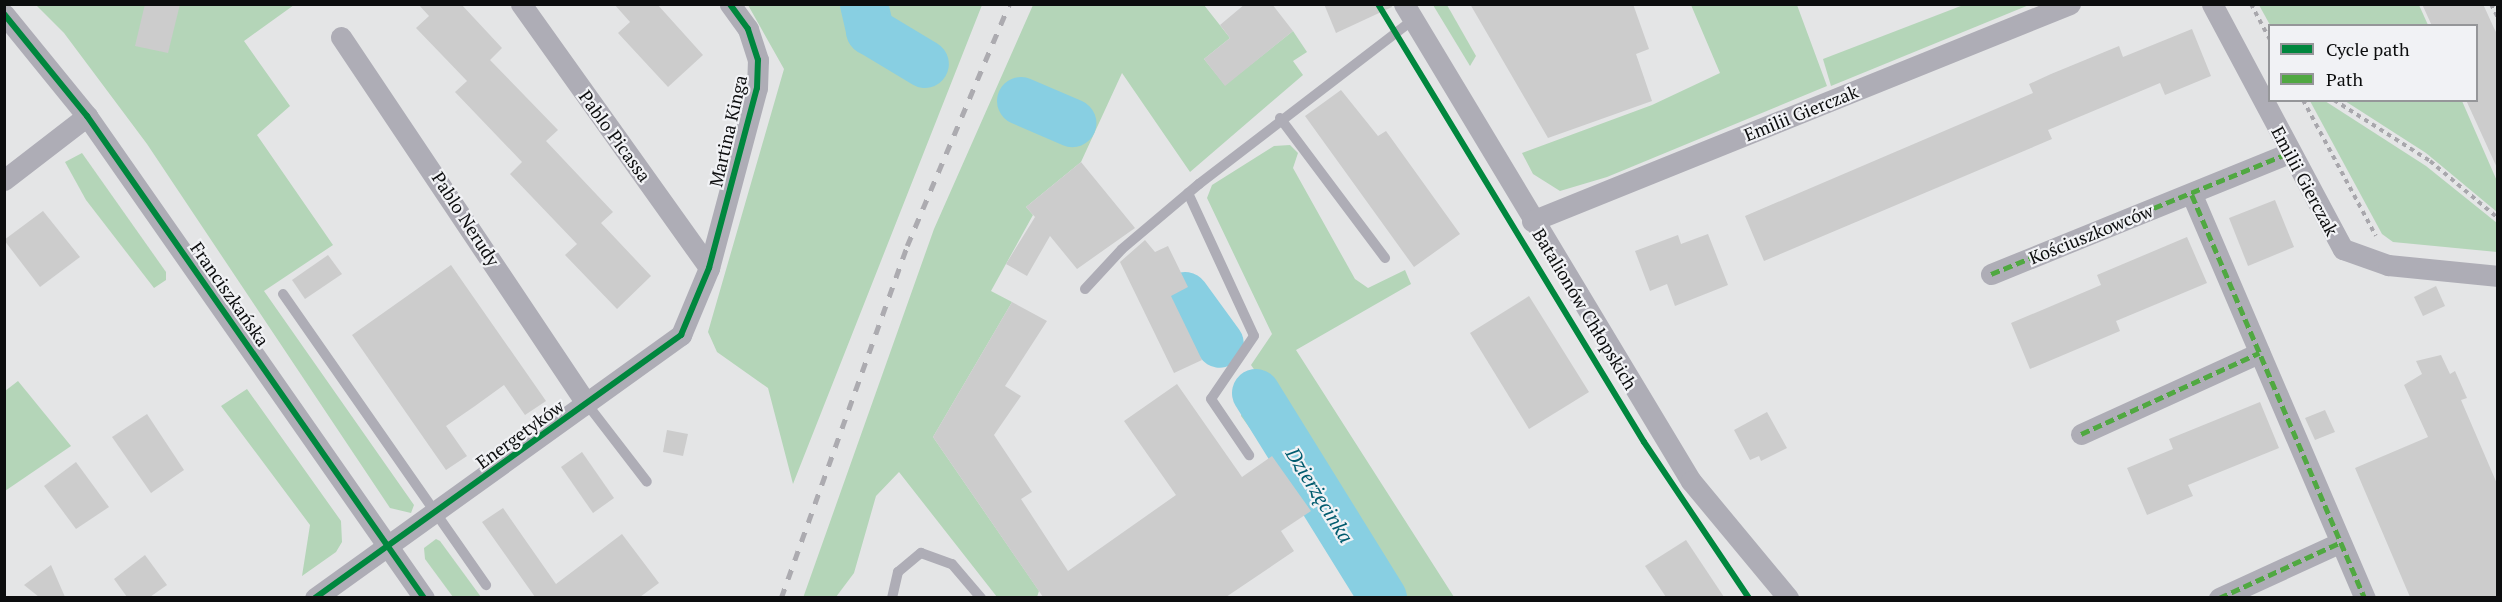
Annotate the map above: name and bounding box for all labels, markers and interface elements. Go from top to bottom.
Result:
legend [2268,24,2478,102]
text: Cycle path [2326,37,2410,61]
text: Path [2326,67,2363,91]
street label: Martina Kinga [705,73,751,189]
street label: Emilii Gierczak [1741,80,1861,146]
street label: Pablo Picassa [575,86,655,186]
street label: Emilii Gierczak [2267,122,2343,240]
street label: Pablo Nerudy [428,168,504,270]
street label: Kościuszkowców [2026,199,2156,269]
street label: Batalionów Chłopskich [1528,224,1642,394]
street label: Franciszkańska [186,238,274,350]
street label: Energetyków [472,395,568,473]
water label: Dzierżęcinka [1281,443,1359,547]

